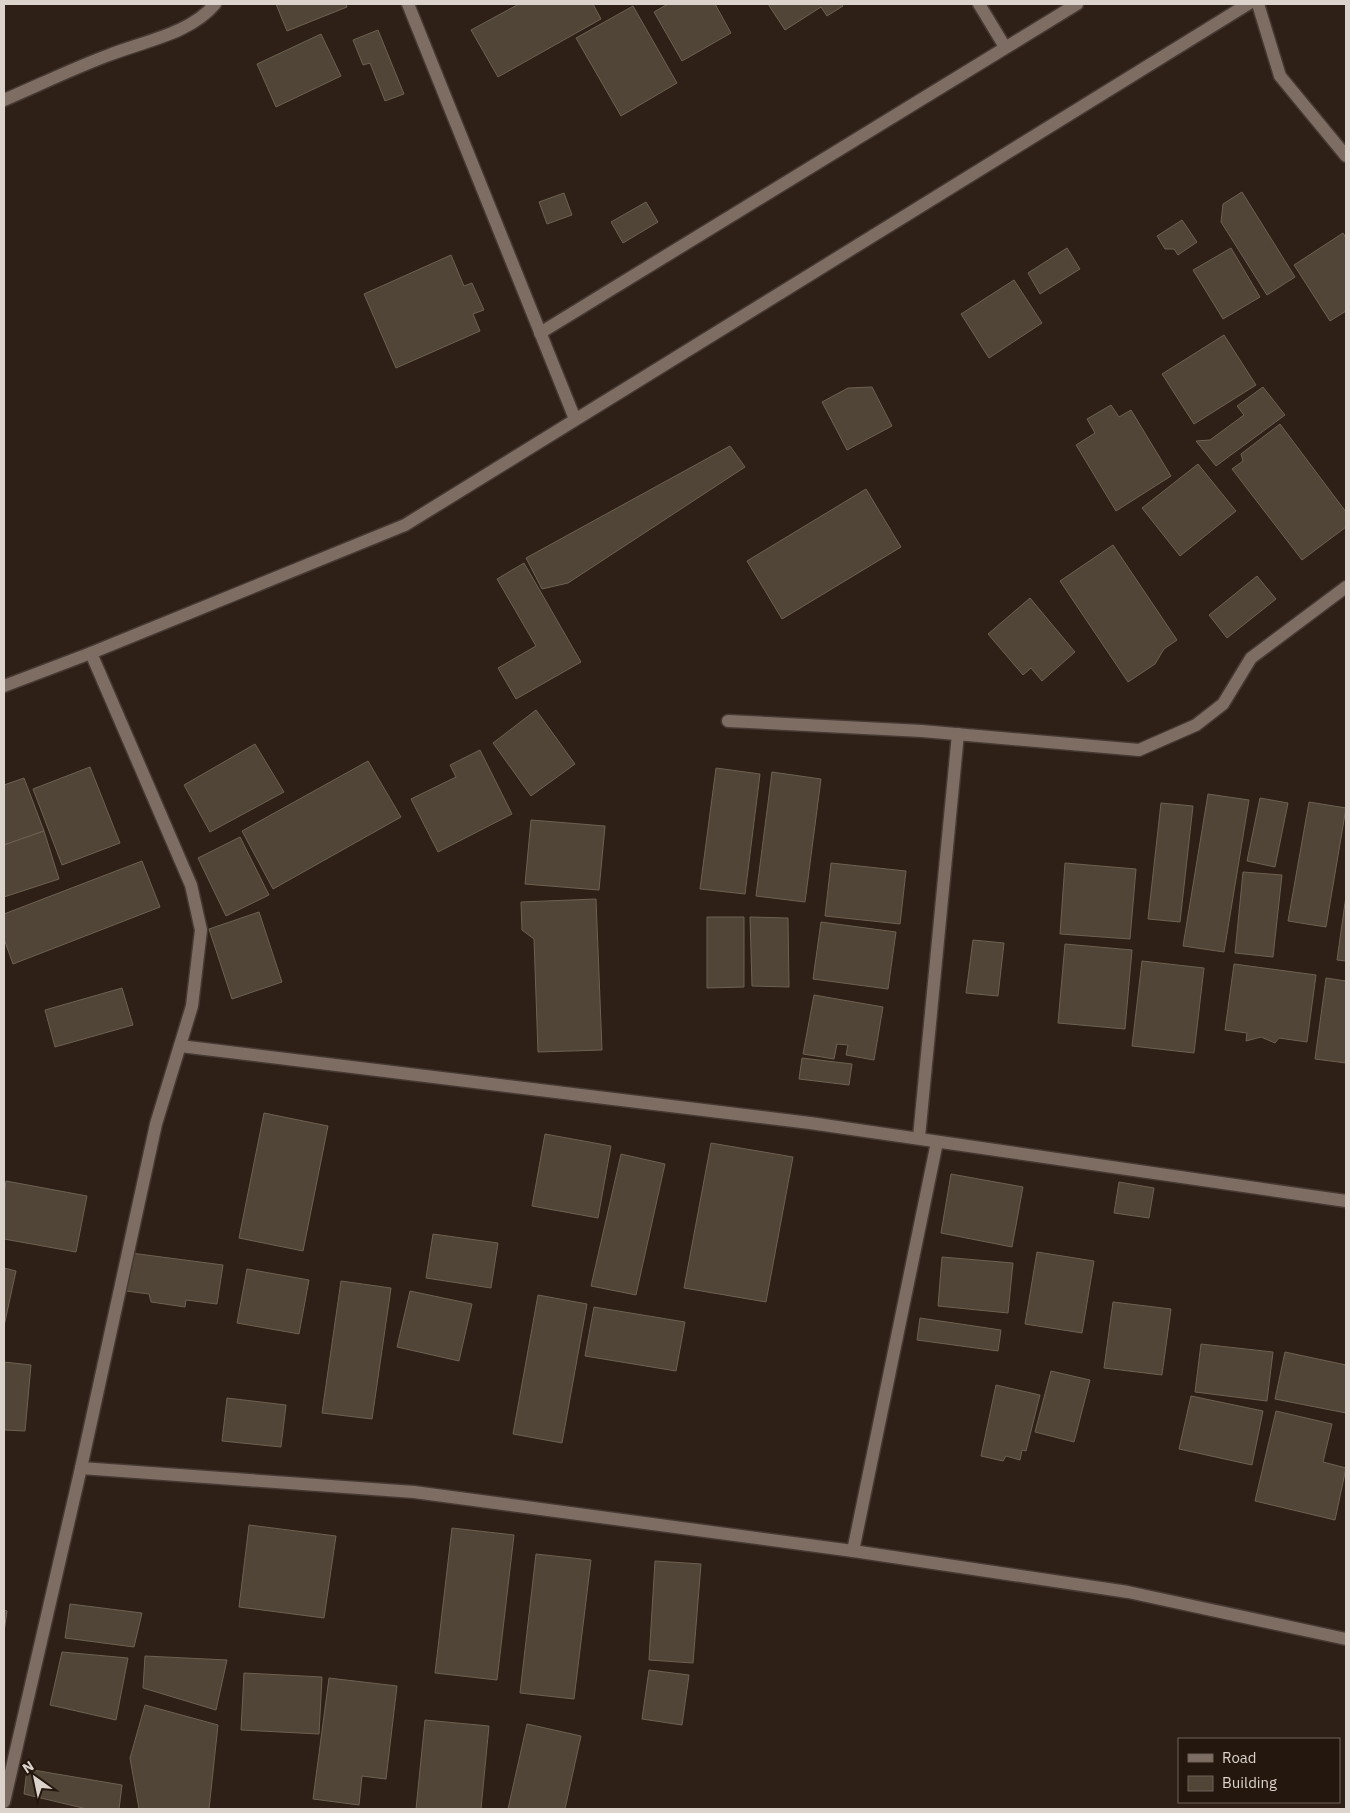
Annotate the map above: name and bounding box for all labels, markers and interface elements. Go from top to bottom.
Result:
legend [1178,1738,1340,1803]
text: Road [1222,1748,1257,1767]
north arrow [10,1753,60,1803]
text: N [19,1757,37,1777]
text: Building [1222,1773,1277,1792]

